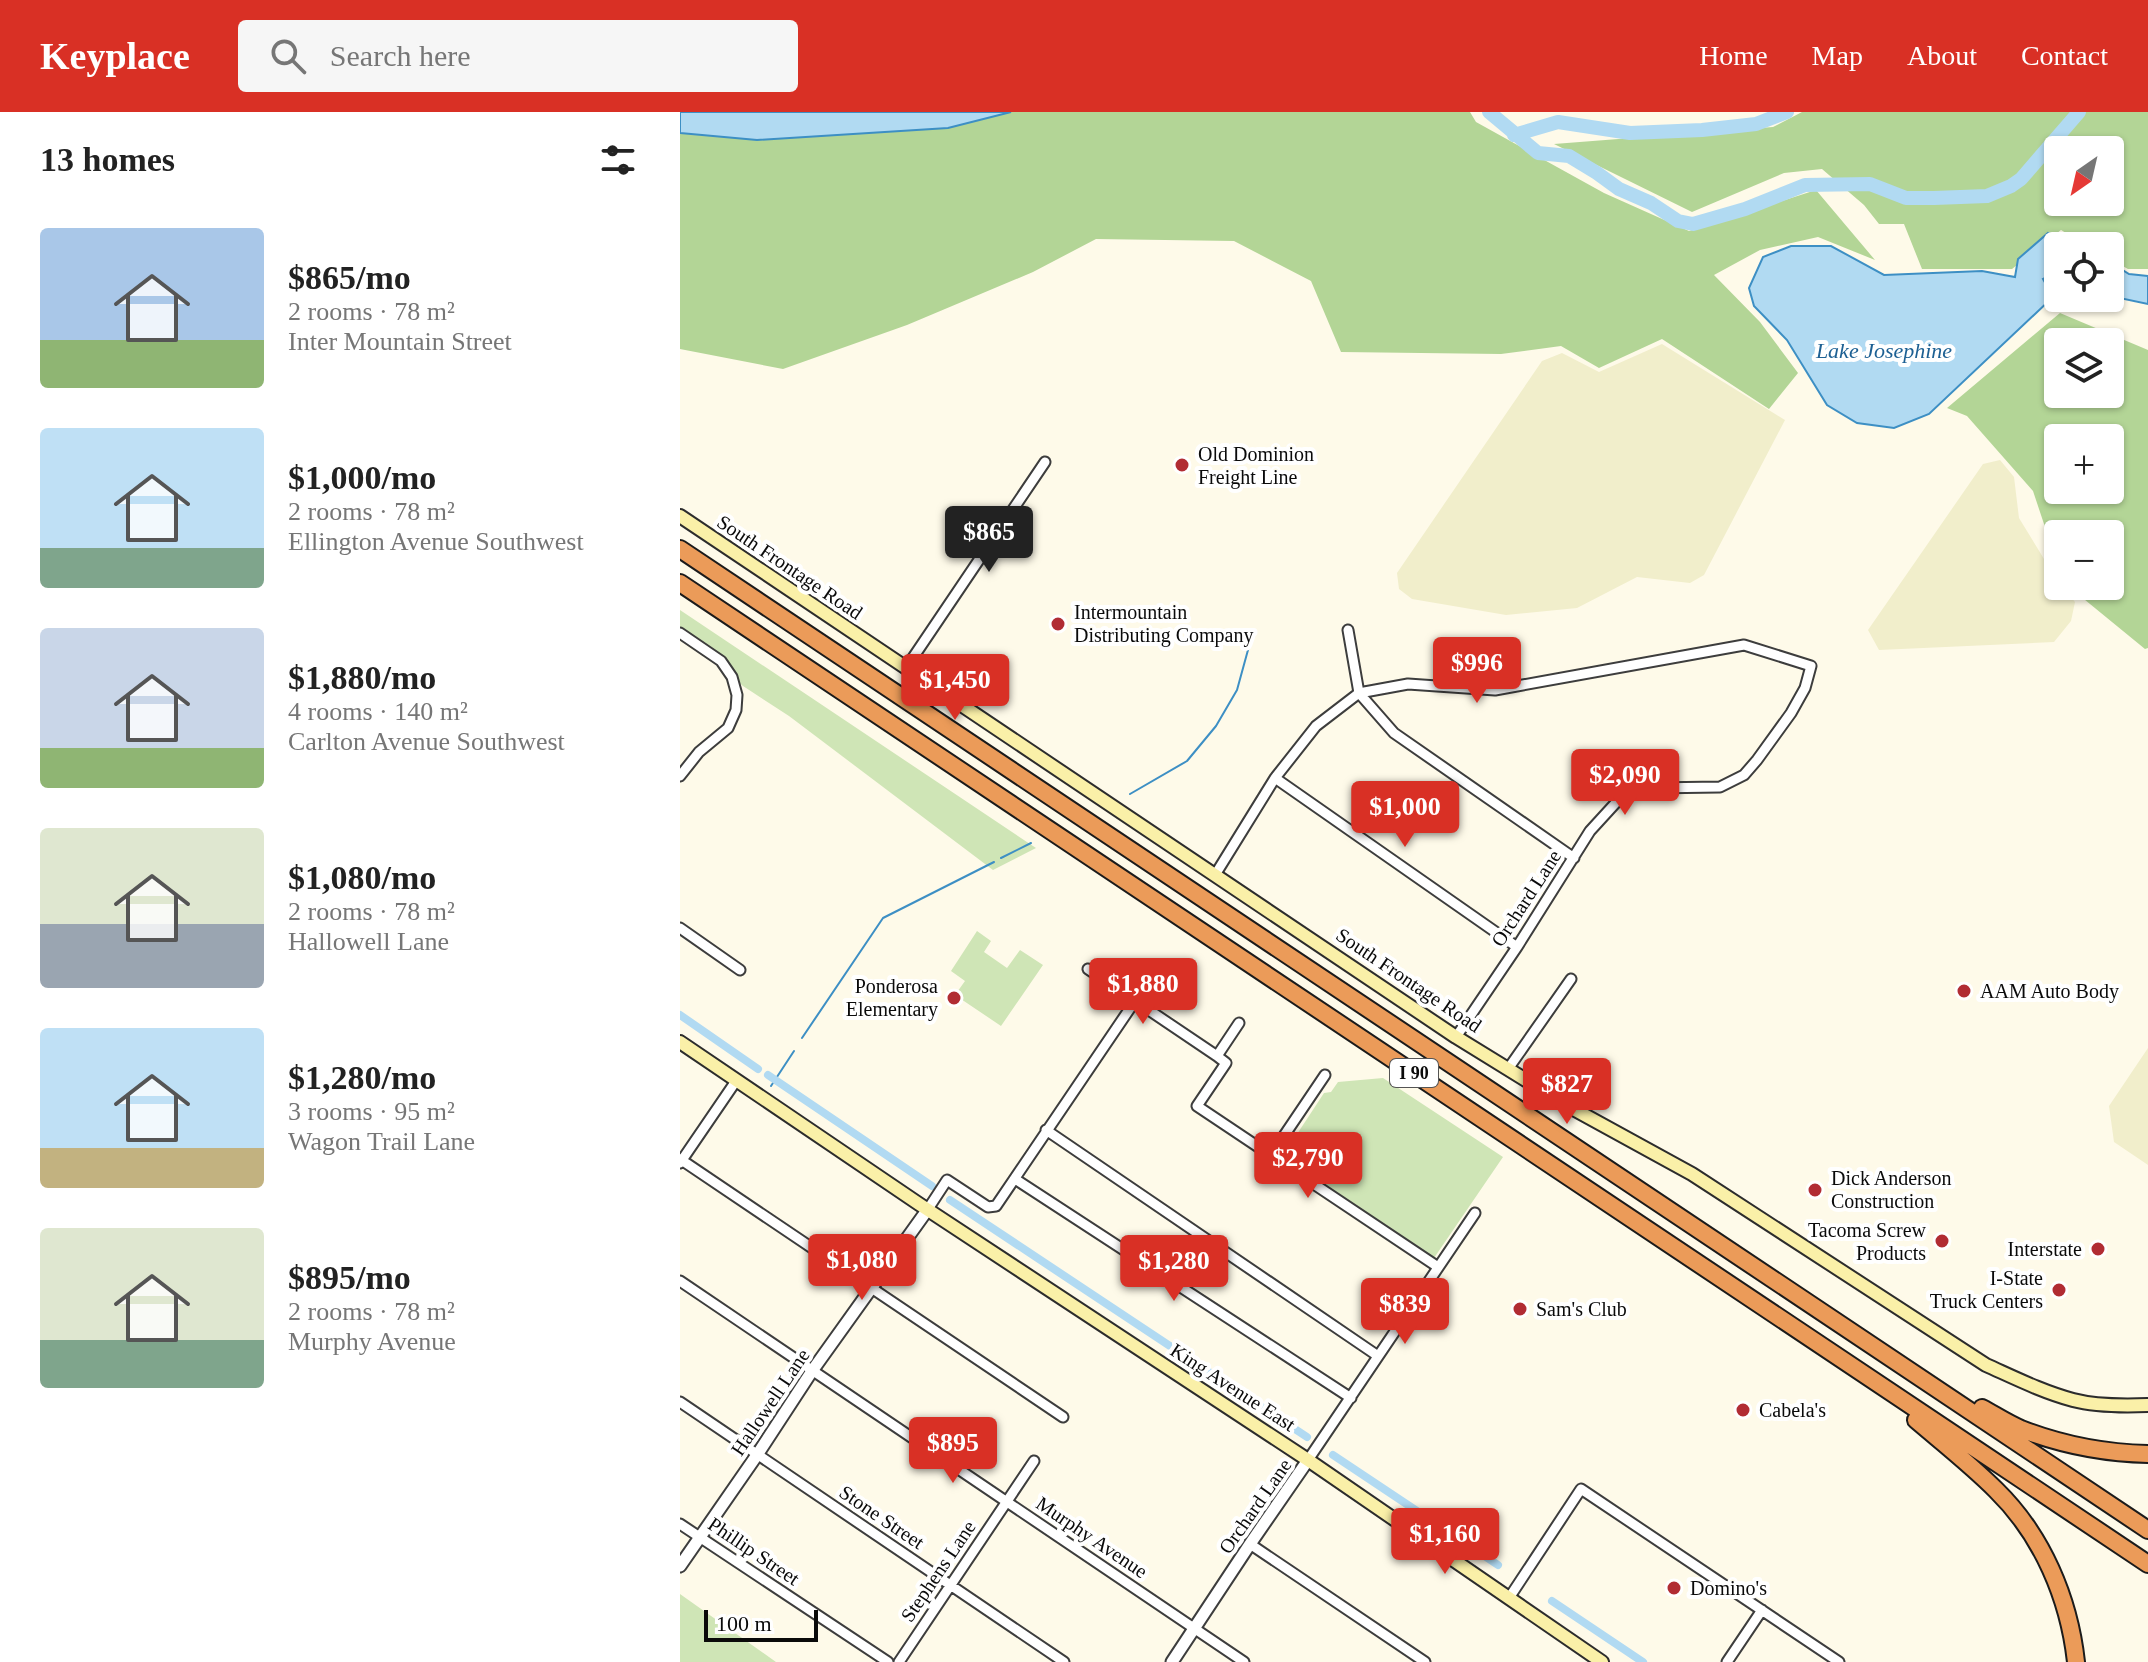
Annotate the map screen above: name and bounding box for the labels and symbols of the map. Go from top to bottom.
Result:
north arrow [2044,136,2124,216]
water label: Lake Josephine [1815,338,1952,363]
place label: Old Dominion Freight Line [1198,443,1314,489]
marker: Old Dominion Freight Line [1173,456,1191,474]
pin: $865 [942,506,1036,574]
street label: South Frontage Road [713,510,867,624]
place label: Intermountain Distributing Company [1074,601,1253,647]
marker: Intermountain Distributing Company [1049,615,1067,633]
pin: $996 [1430,637,1524,705]
pin: $1,450 [890,654,1020,722]
pin: $2,090 [1560,749,1690,817]
pin: $1,000 [1340,781,1470,849]
street label: Orchard Lane [1487,846,1565,950]
street label: South Frontage Road [1332,923,1486,1037]
pin: $1,880 [1078,958,1208,1026]
place label: Ponderosa Elementary [846,975,938,1021]
place label: AAM Auto Body [1980,980,2119,1003]
marker: AAM Auto Body [1955,982,1973,1000]
marker: Ponderosa Elementary [945,989,963,1007]
pin: $827 [1520,1058,1614,1126]
road number: I 90 [1390,1059,1438,1087]
pin: $2,790 [1243,1132,1373,1200]
place label: Dick Anderson Construction [1831,1167,1952,1212]
marker: Dick Anderson Construction [1806,1181,1824,1199]
place label: Tacoma Screw Products [1808,1219,1927,1264]
marker: Tacoma Screw Products [1933,1232,1951,1250]
pin: $1,080 [797,1234,927,1302]
pin: $1,280 [1109,1235,1239,1303]
place label: Interstate [2008,1238,2082,1260]
marker: Interstate [2089,1240,2107,1258]
place label: I-State Truck Centers [1930,1267,2043,1312]
pin: $839 [1358,1278,1452,1346]
marker: I-State Truck Centers [2050,1281,2068,1299]
place label: Sam's Club [1536,1298,1627,1320]
marker: Sam's Club [1511,1300,1529,1318]
street label: King Avenue East [1166,1339,1300,1437]
street label: Hallowell Lane [726,1344,814,1459]
place label: Cabela's [1759,1399,1826,1421]
marker: Cabela's [1734,1401,1752,1419]
pin: $895 [906,1417,1000,1485]
street label: Orchard Lane [1214,1454,1296,1558]
street label: Stone Street [836,1481,929,1554]
street label: Murphy Avenue [1032,1492,1152,1583]
pin: $1,160 [1380,1508,1510,1576]
street label: Phillip Street [704,1513,804,1591]
street label: Stephens Lane [896,1516,981,1626]
place label: Domino's [1690,1577,1767,1599]
marker: Domino's [1665,1579,1683,1597]
scale bar [704,1606,818,1642]

